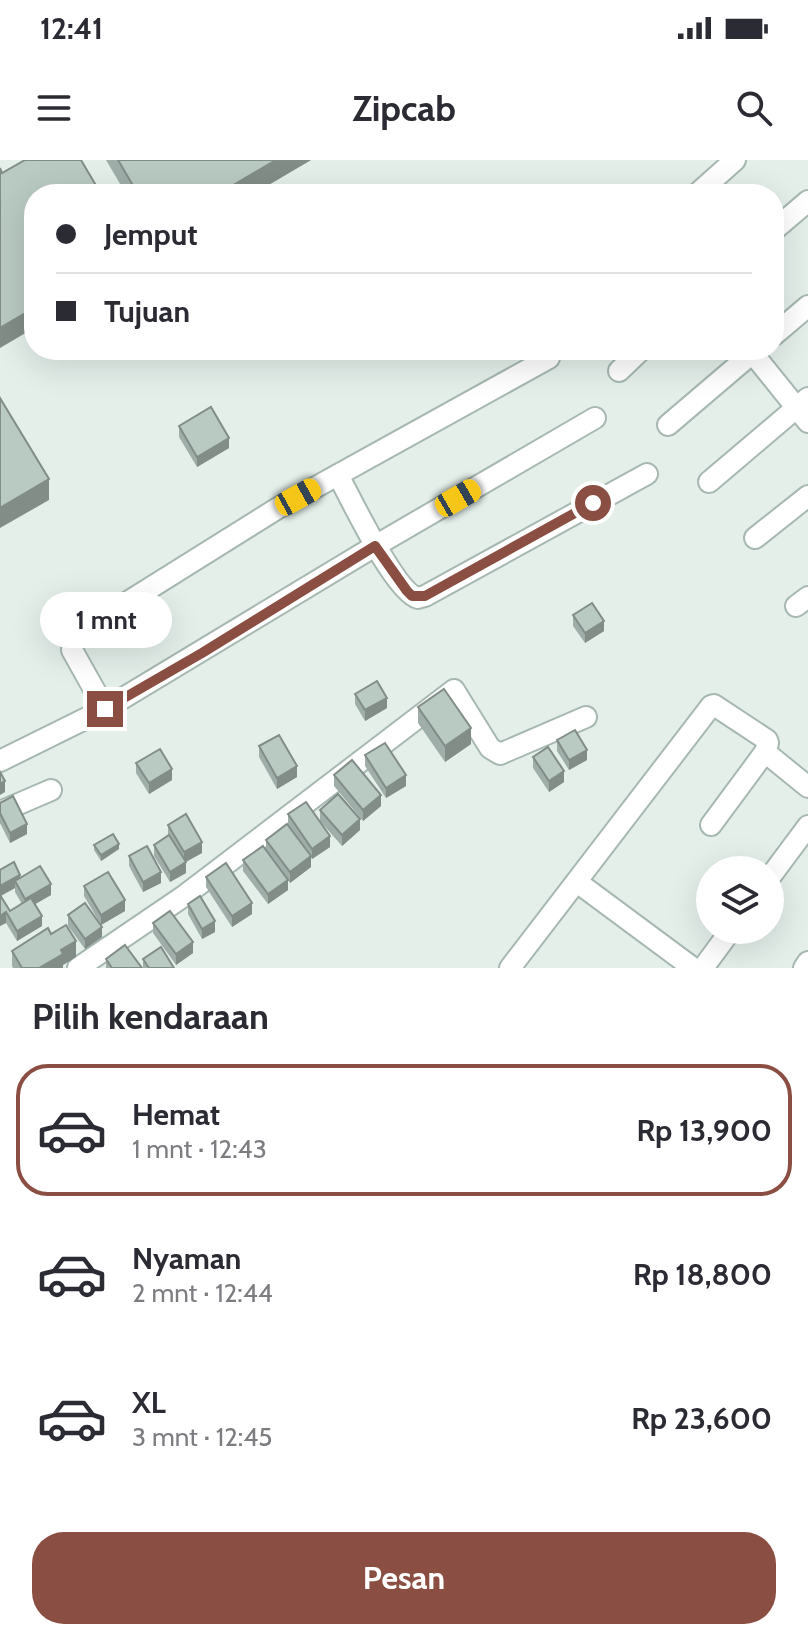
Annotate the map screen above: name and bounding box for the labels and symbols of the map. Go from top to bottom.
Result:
car [271,475,325,519]
car [431,476,485,520]
route start [575,485,611,521]
callout: 1 mnt [39,593,171,649]
route end [87,691,123,727]

